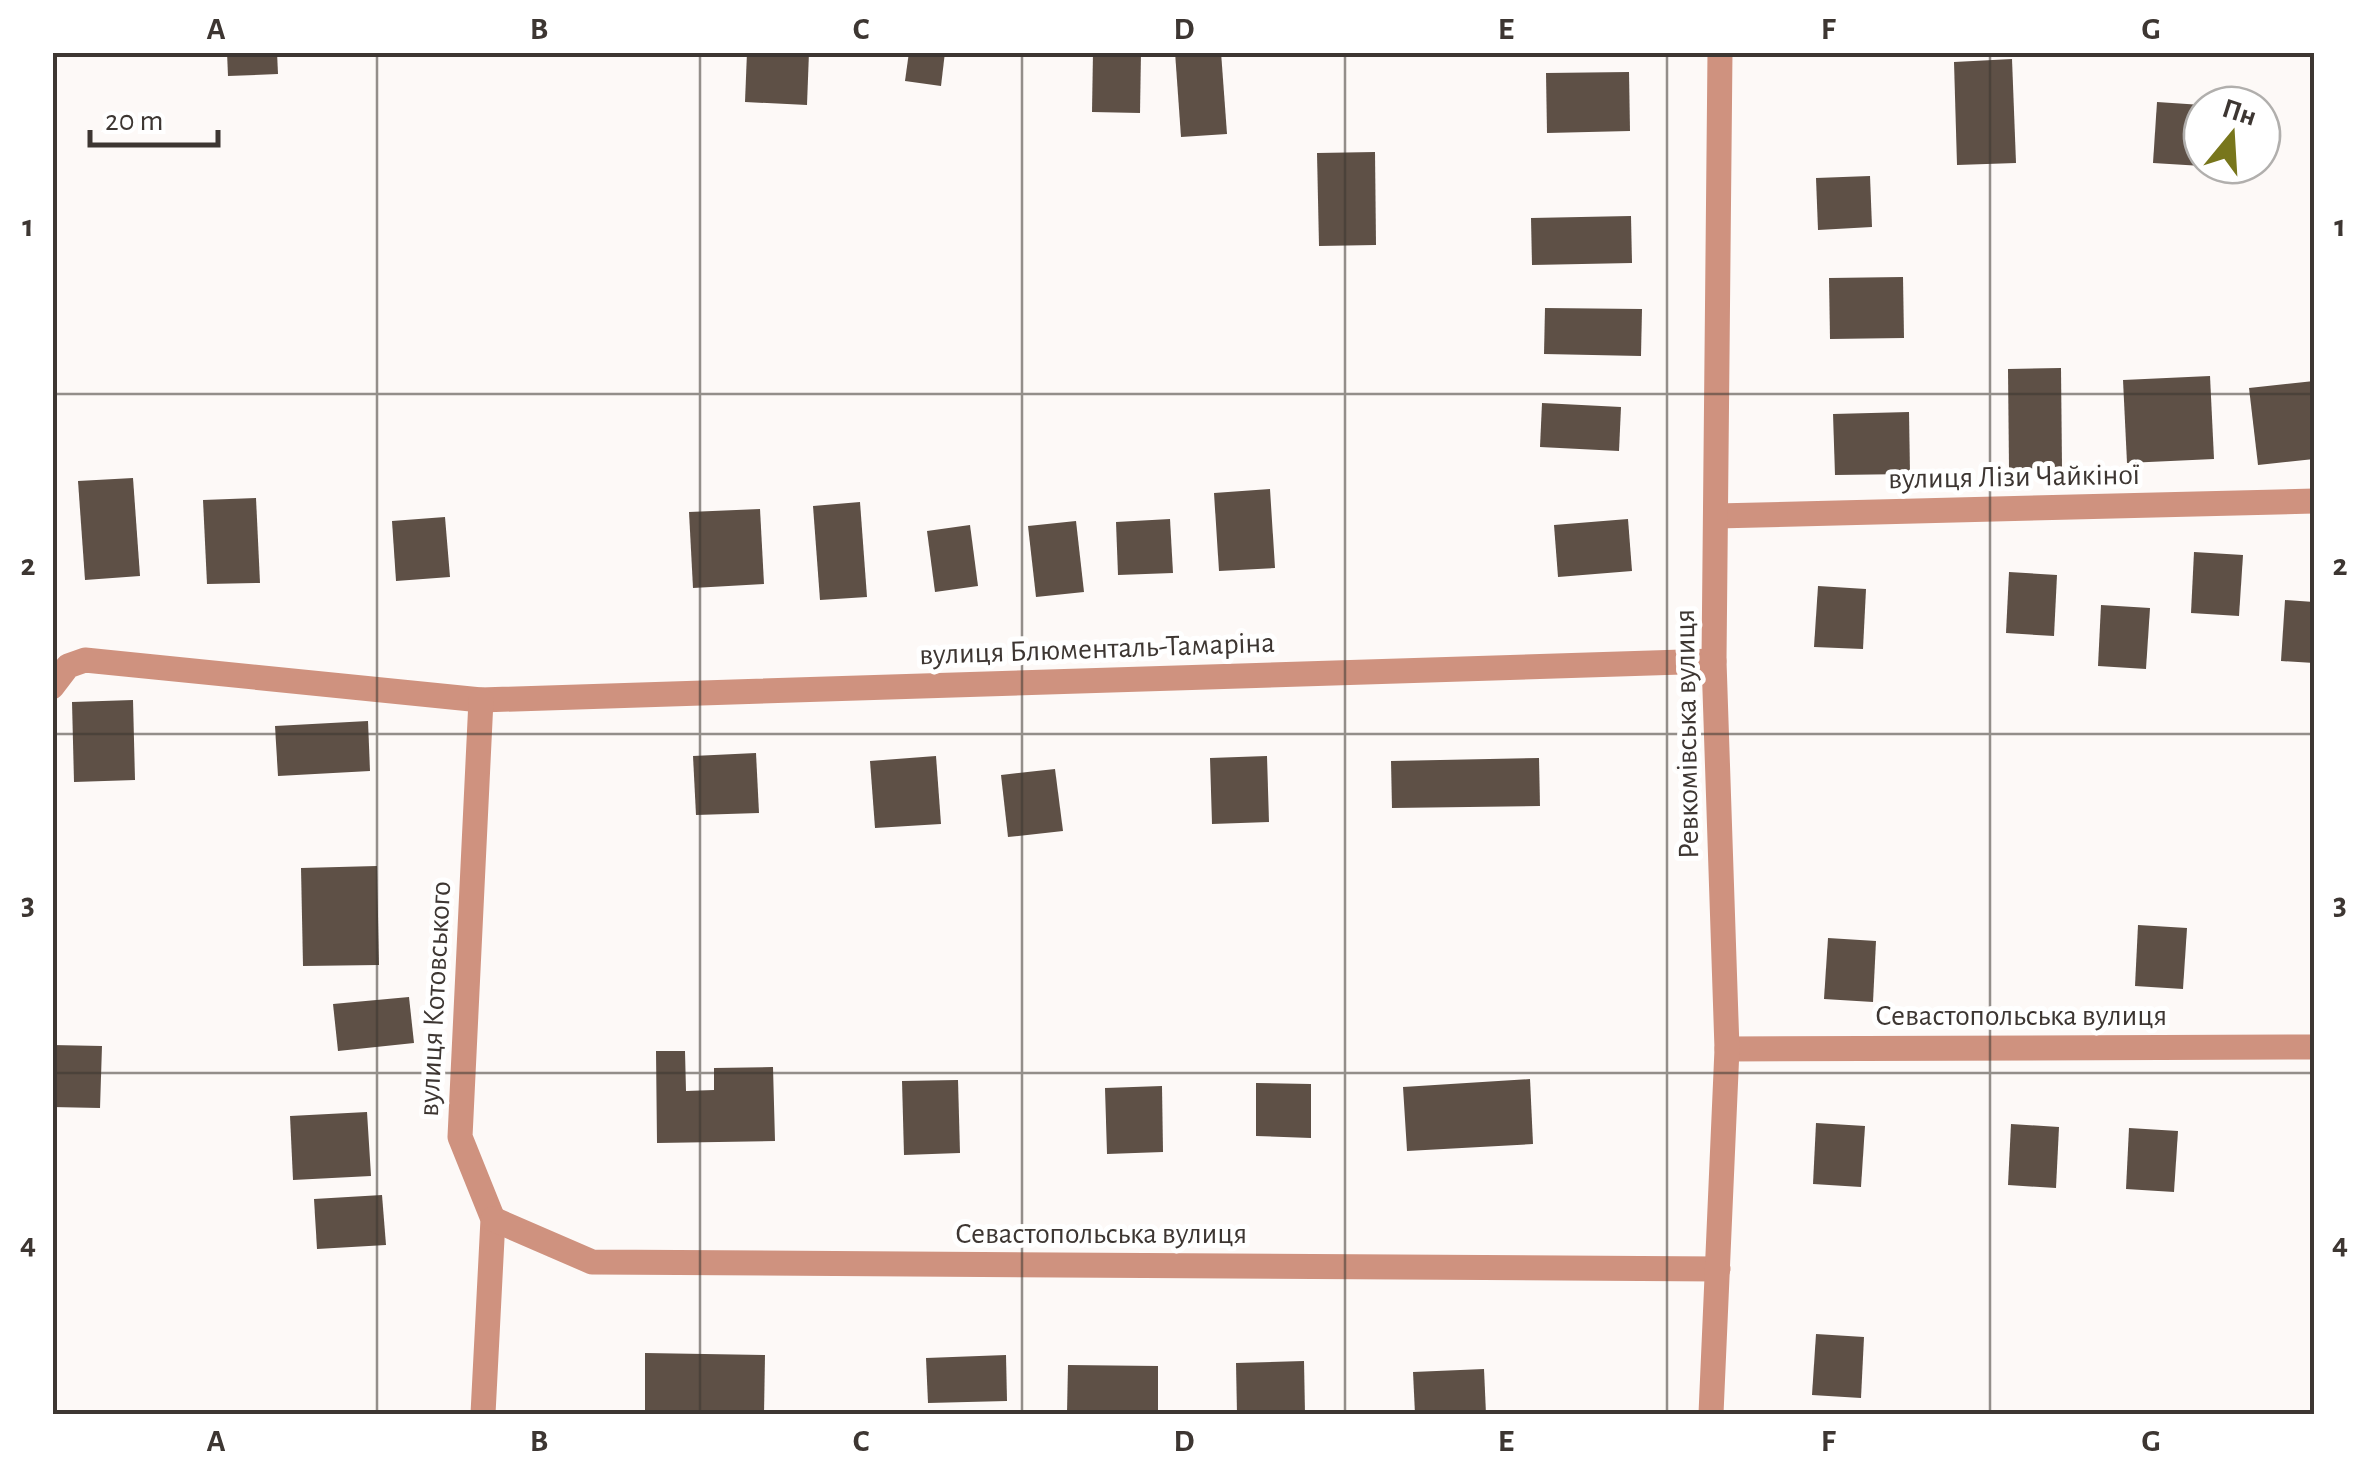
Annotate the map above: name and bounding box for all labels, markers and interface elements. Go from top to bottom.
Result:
text: A [206,13,226,45]
text: B [530,13,548,45]
text: C [853,13,870,45]
text: D [1174,13,1195,45]
text: E [1498,13,1514,45]
text: F [1821,13,1837,45]
text: G [2141,13,2161,45]
scale bar [90,85,218,147]
north arrow [2182,85,2282,185]
text: Пн [2219,95,2260,132]
text: 20 m [105,106,163,136]
text: 1 [22,210,34,242]
text: 1 [2334,210,2346,242]
street label: вулиця Лізи Чайкіної [1888,460,2140,494]
text: 2 [20,549,36,581]
text: 2 [2332,549,2348,581]
street label: Ревкомівська вулиця [1670,609,1704,859]
street label: вулиця Блюменталь-Тамаріна [919,628,1275,670]
street label: вулиця Котовського [414,880,456,1118]
text: 3 [21,888,35,920]
text: 3 [2333,888,2347,920]
street label: Севастопольська вулиця [1875,1001,2167,1031]
street label: Севастопольська вулиця [955,1219,1247,1249]
text: 4 [20,1228,36,1260]
text: 4 [2332,1228,2348,1260]
text: A [206,1425,226,1457]
text: B [530,1425,548,1457]
text: C [853,1425,870,1457]
text: D [1174,1425,1195,1457]
text: E [1498,1425,1514,1457]
text: F [1821,1425,1837,1457]
text: G [2141,1425,2161,1457]

